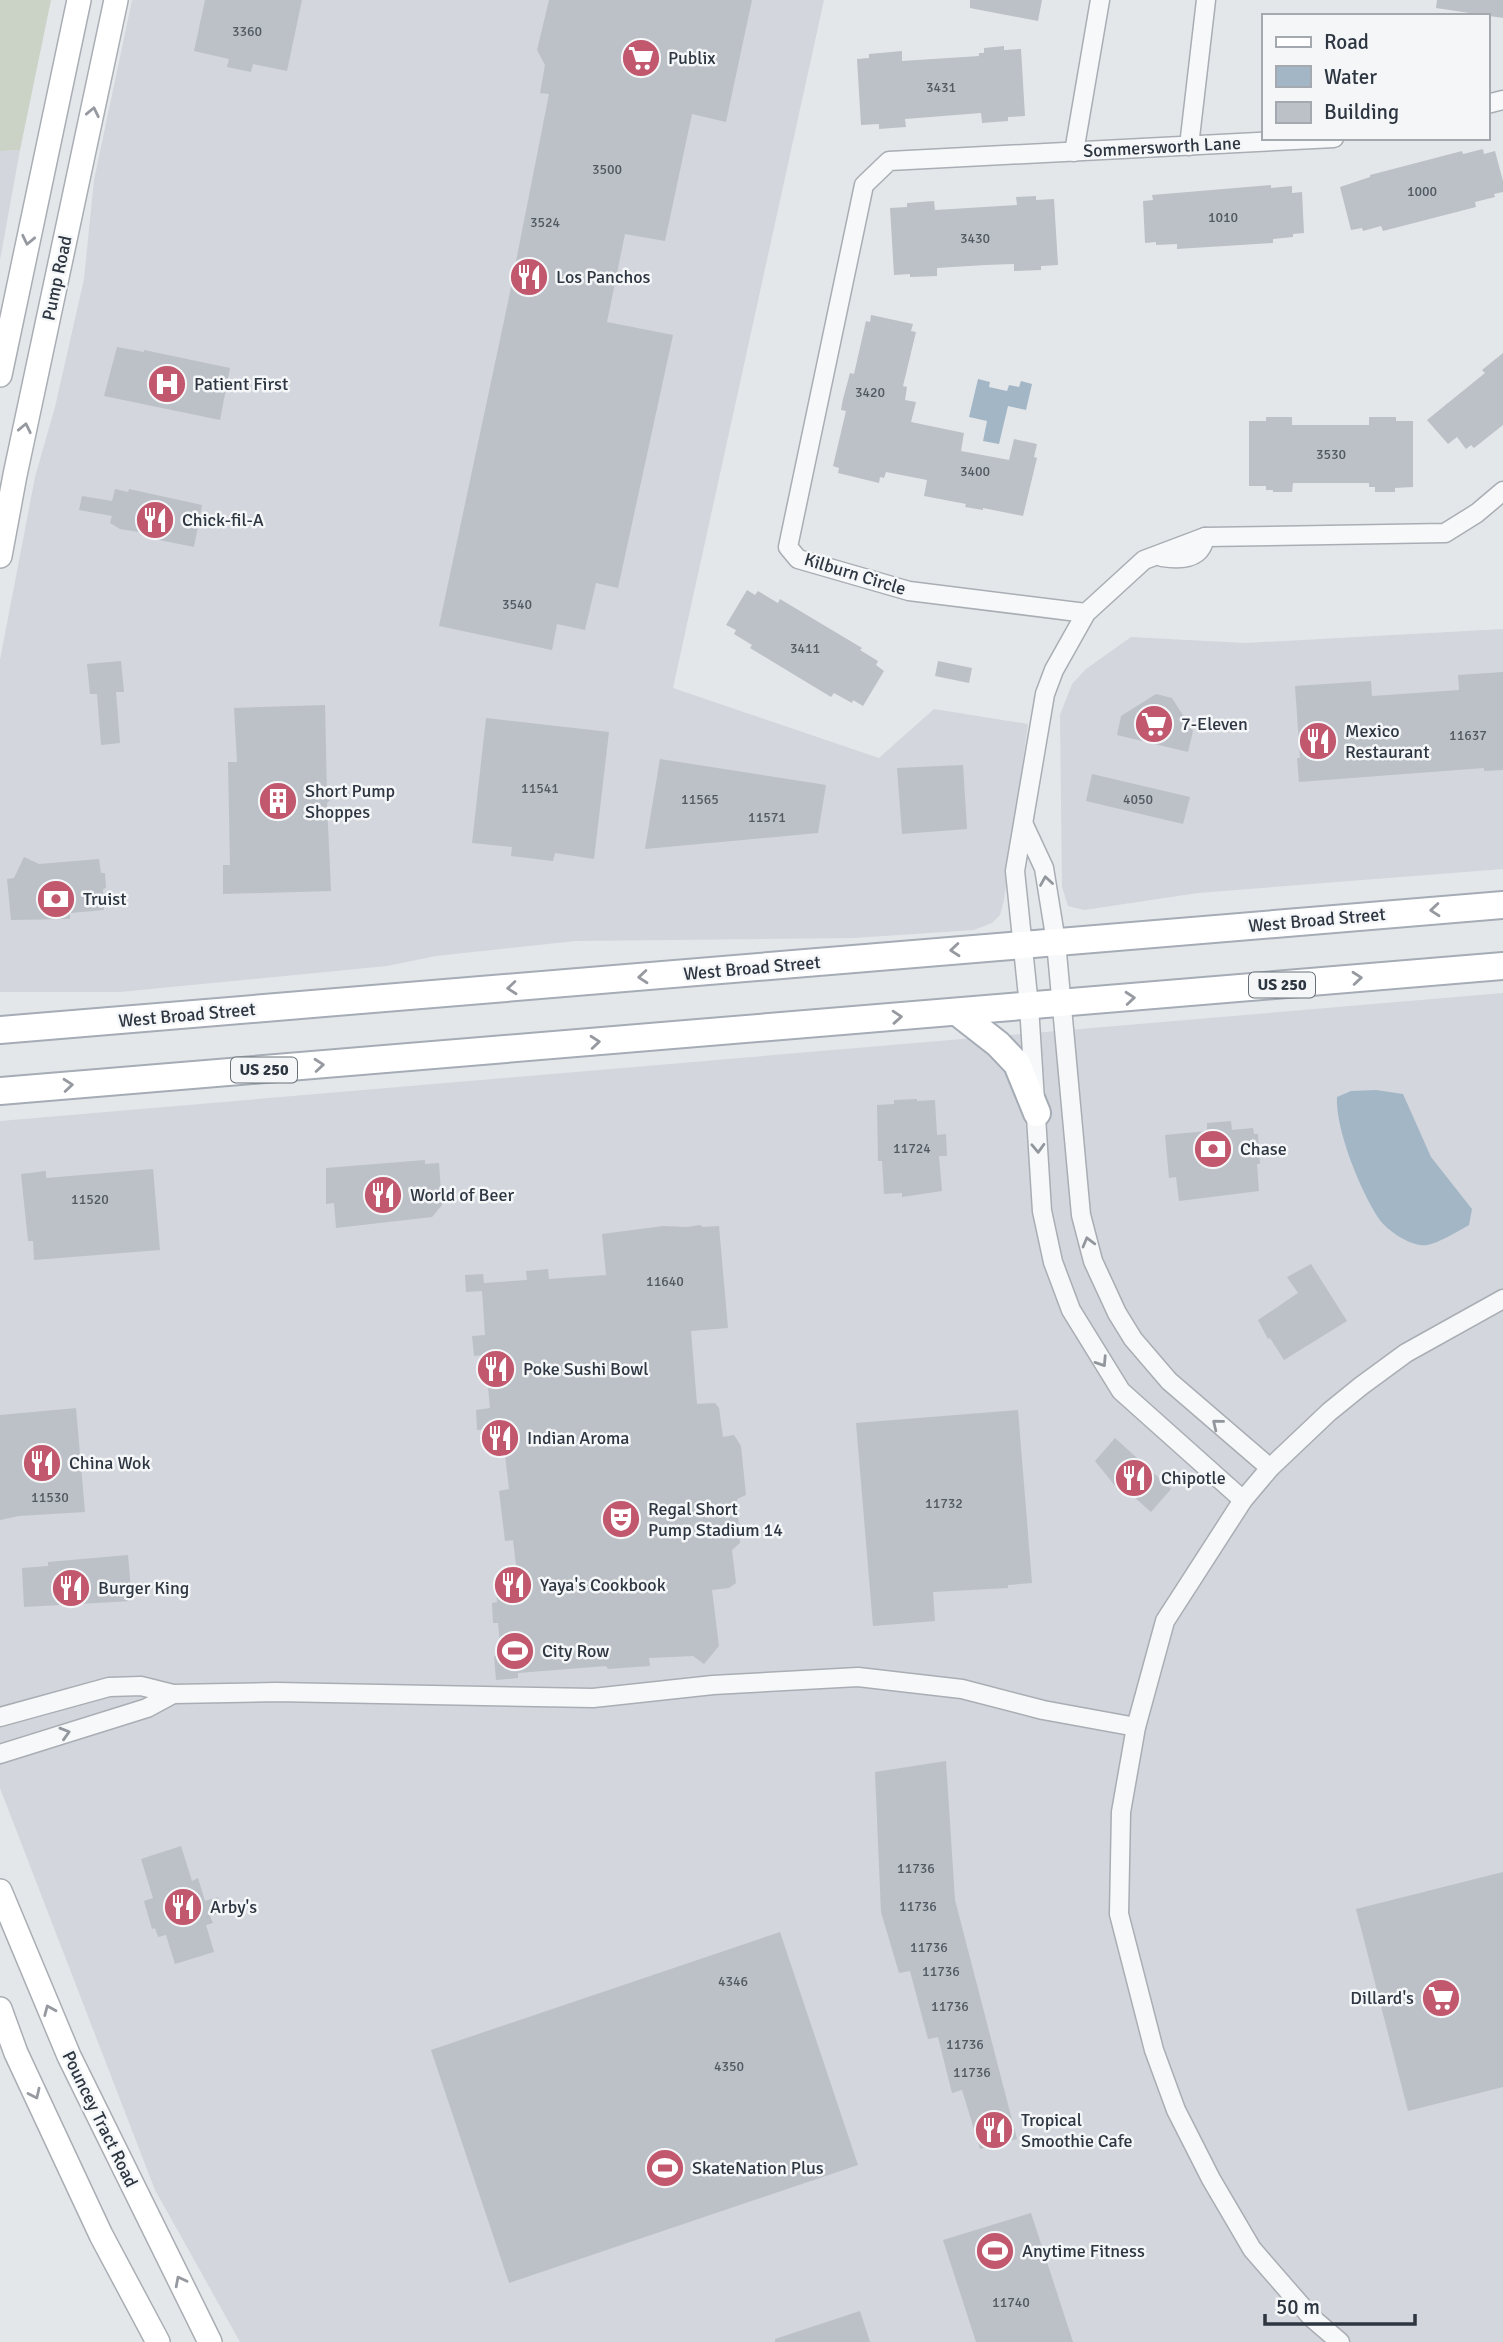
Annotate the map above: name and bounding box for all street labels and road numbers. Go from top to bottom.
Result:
street label: Sommersworth Lane [1083,132,1241,162]
street label: Pump Road [37,234,77,322]
street label: Kilburn Circle [801,548,909,600]
street label: West Broad Street [1248,903,1386,937]
street label: West Broad Street [683,951,821,985]
road number: US 250 [1249,973,1315,998]
street label: West Broad Street [118,998,256,1032]
road number: US 250 [231,1058,297,1082]
street label: Pouncey Tract Road [57,2047,143,2191]

